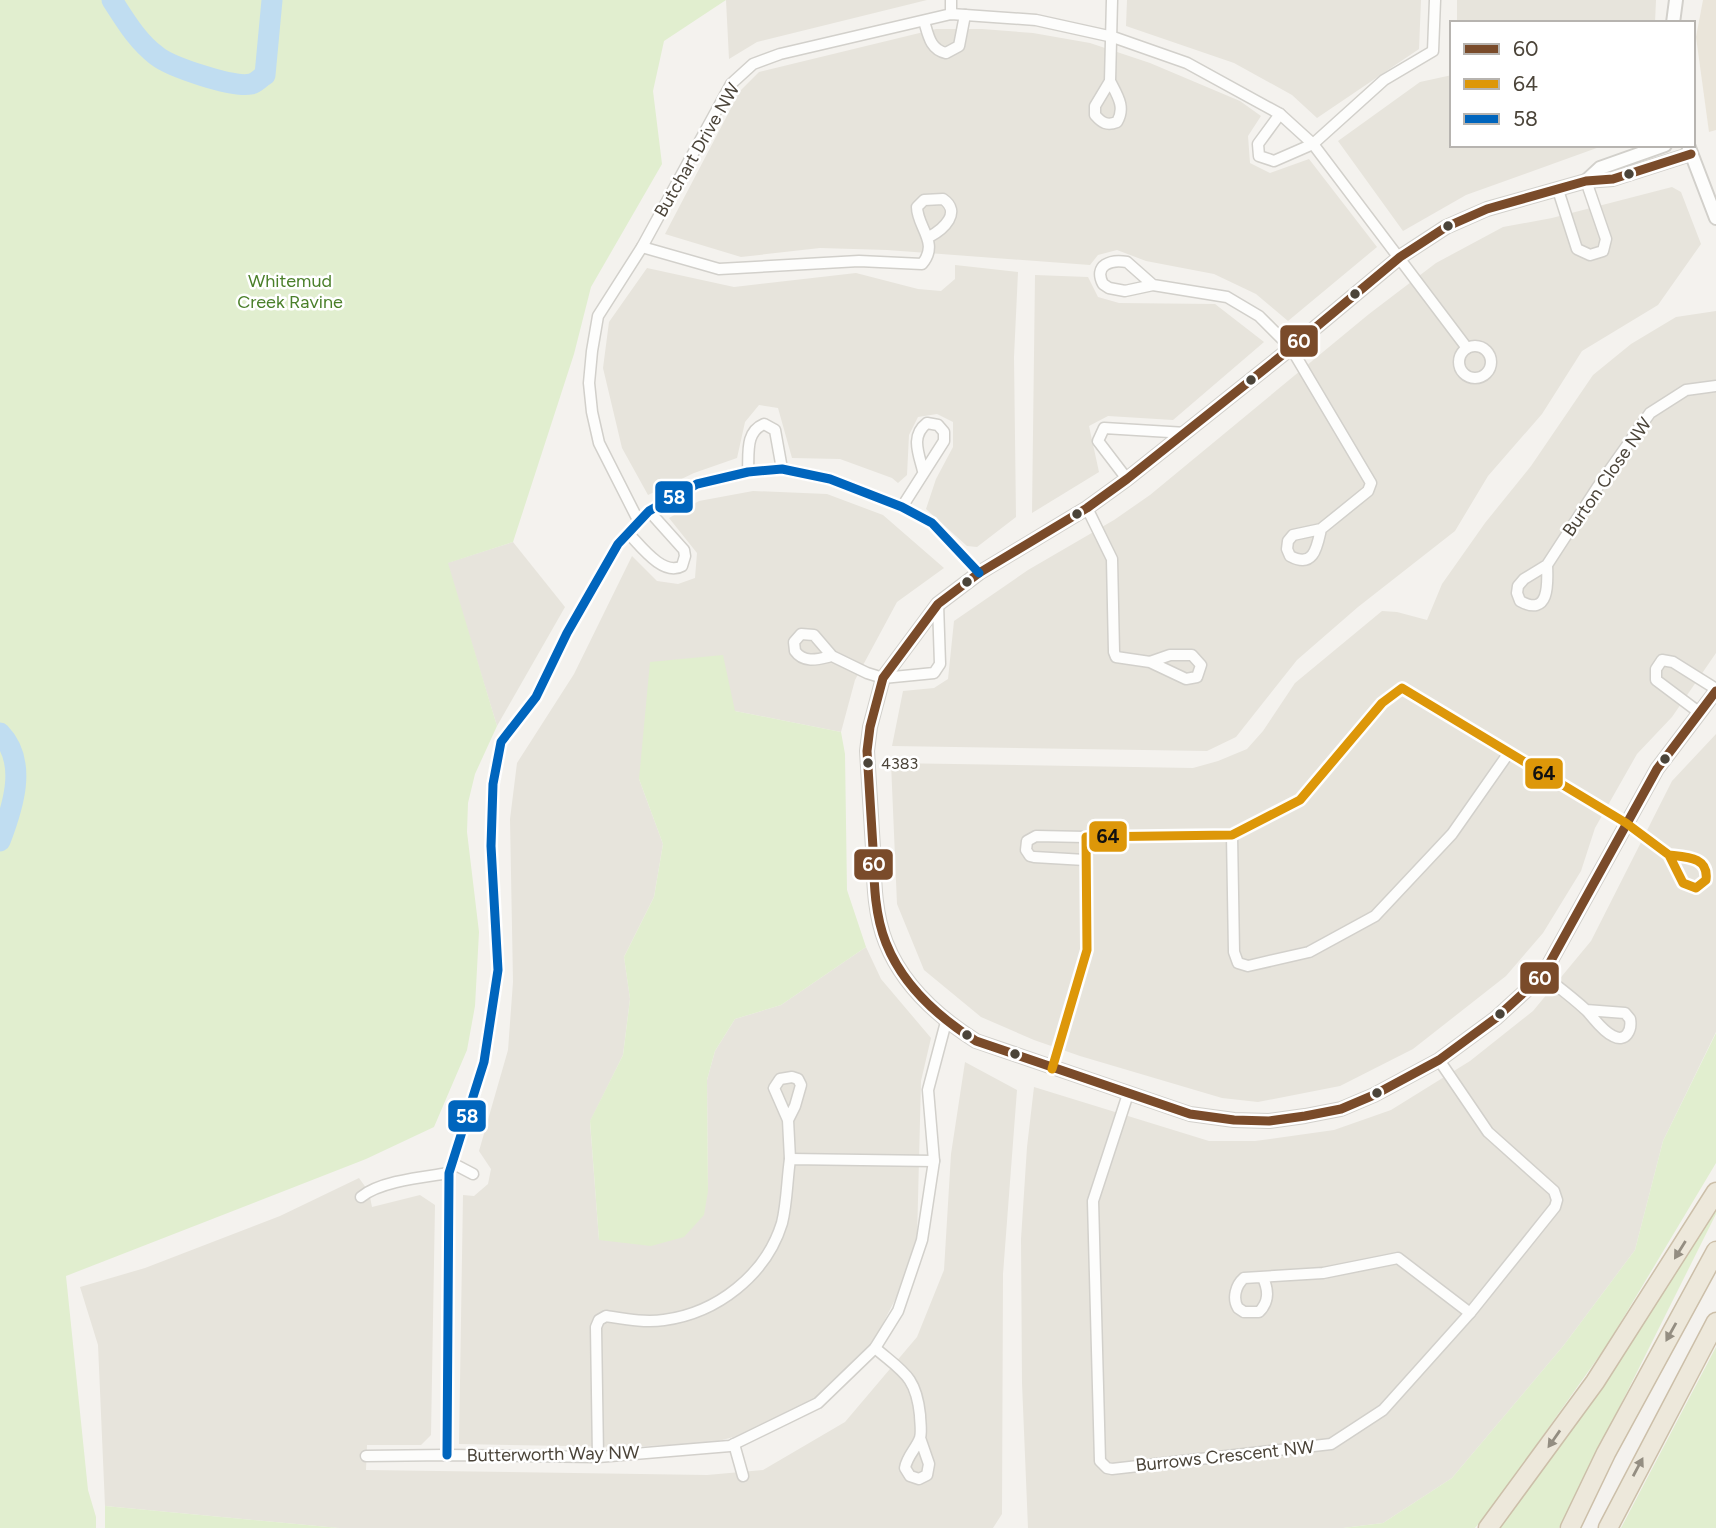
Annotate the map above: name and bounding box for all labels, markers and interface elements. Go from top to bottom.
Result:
legend [1450,21,1695,147]
text: 60 [1513,36,1538,61]
text: 64 [1513,71,1538,96]
street label: Butchart Drive NW [650,78,745,221]
text: 58 [1513,106,1538,131]
unlabelled marker [1622,167,1636,181]
unlabelled marker [1441,219,1455,233]
park label: Whitemud Creek Ravine [237,270,343,313]
unlabelled marker [1348,287,1362,301]
line badge: 60 [1279,324,1319,358]
text: 60 [1287,330,1311,353]
unlabelled marker [1244,373,1258,387]
street label: Burton Close NW [1558,413,1657,541]
line badge: 58 [654,480,694,514]
text: 58 [663,486,685,509]
unlabelled marker [1070,507,1084,521]
unlabelled marker [960,575,974,589]
unlabelled marker [1658,752,1672,766]
place label: 4383 [881,754,918,773]
marker: 4383 [861,756,875,770]
line badge: 64 [1524,757,1564,790]
text: 64 [1532,762,1556,785]
line badge: 64 [1088,820,1128,853]
text: 64 [1096,825,1120,848]
line badge: 60 [853,848,894,881]
text: 60 [862,853,886,876]
line badge: 60 [1519,961,1560,995]
text: 60 [1528,967,1552,990]
unlabelled marker [1493,1007,1507,1021]
unlabelled marker [960,1028,974,1042]
unlabelled marker [1008,1047,1022,1061]
unlabelled marker [1370,1086,1384,1100]
line badge: 58 [447,1099,487,1133]
text: 58 [456,1105,478,1128]
one-way arrow [1673,1240,1686,1259]
one-way arrow [1665,1322,1677,1341]
one-way arrow [1547,1430,1561,1448]
street label: Burrows Crescent NW [1134,1436,1316,1476]
street label: Butterworth Way NW [466,1441,640,1467]
one-way arrow [1633,1457,1644,1477]

